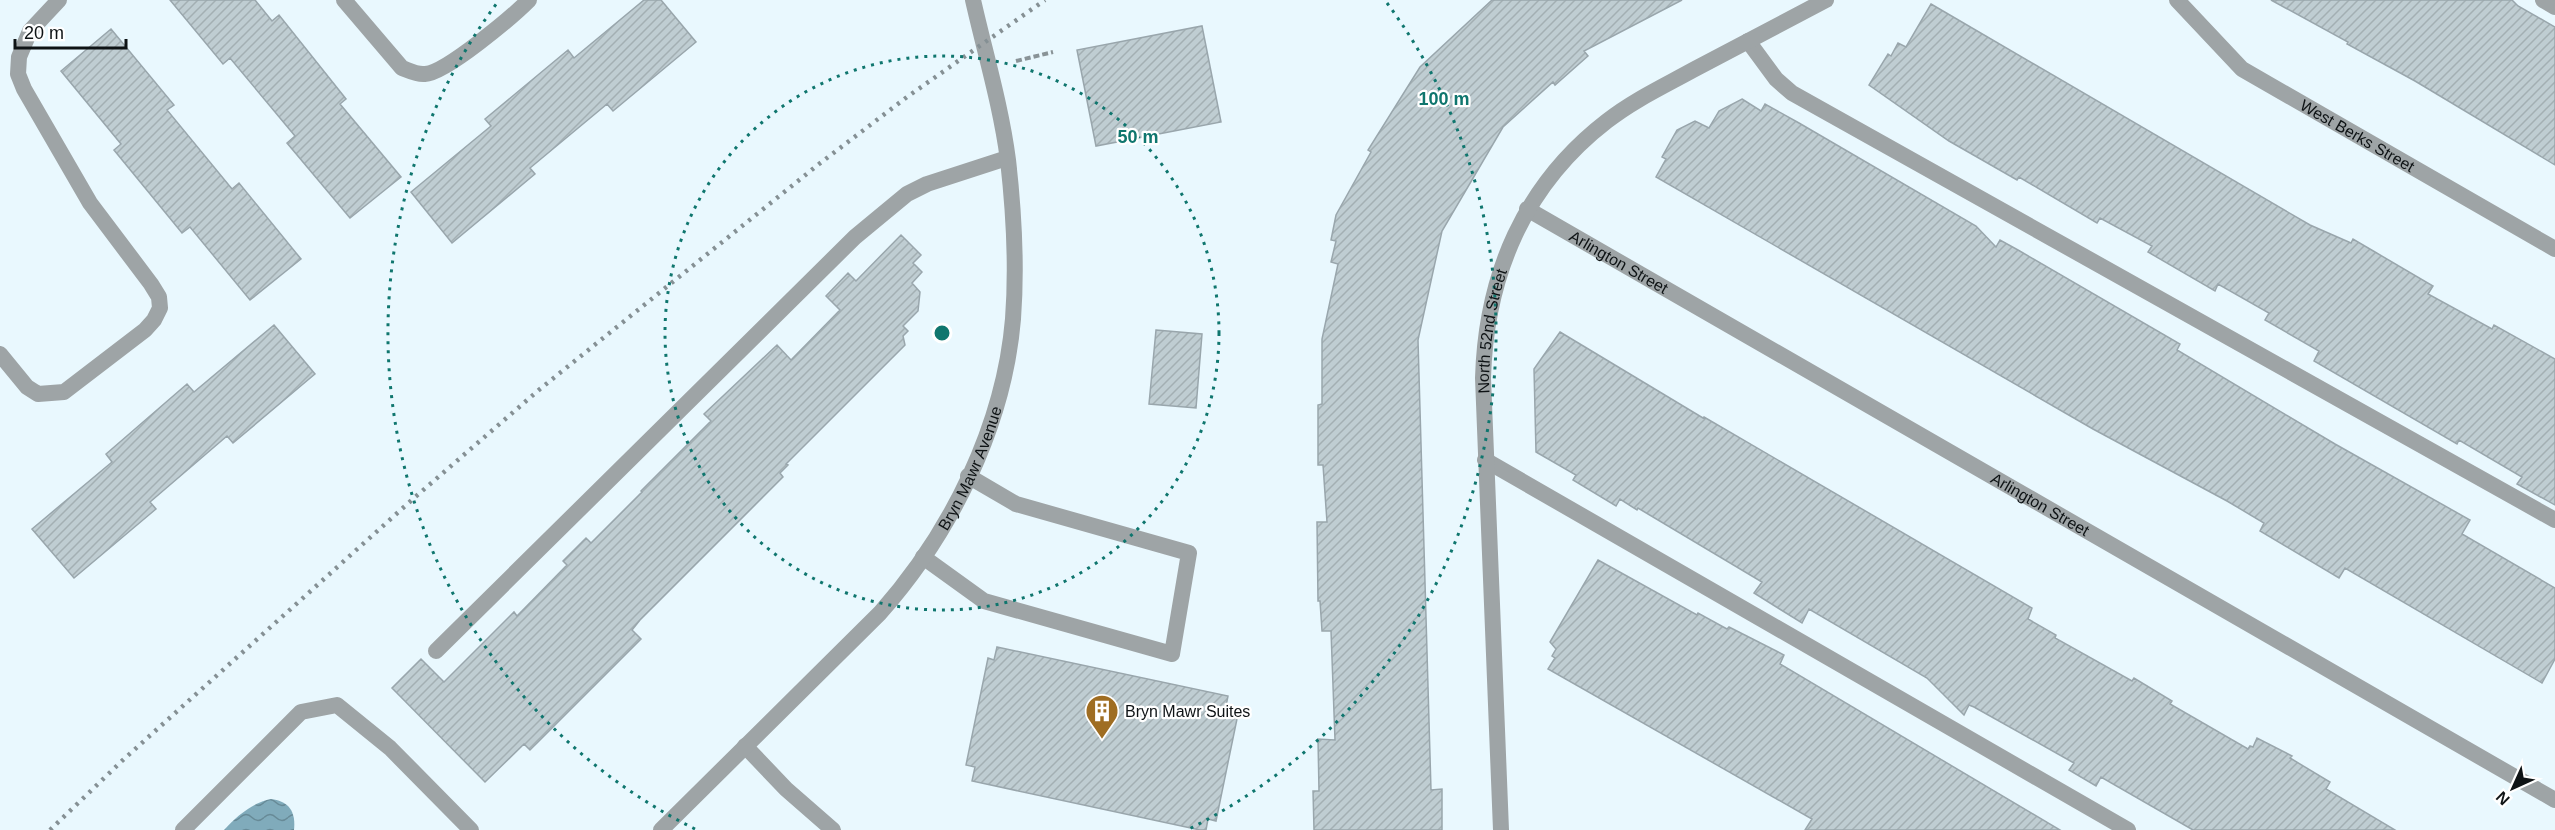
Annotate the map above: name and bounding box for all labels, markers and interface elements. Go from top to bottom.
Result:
scale bar [15,12,126,50]
text: 20 m [24,23,64,43]
text: 100 m [1418,89,1470,109]
street label: West Berks Street [2297,96,2418,176]
text: 50 m [1117,127,1159,147]
street label: Arlington Street [1567,227,1671,297]
street label: North 52nd Street [1475,266,1510,394]
centre of rings [932,323,952,343]
street label: Bryn Mawr Avenue [935,404,1005,533]
street label: Arlington Street [1988,470,2093,540]
building icon: Bryn Mawr Suites [1084,693,1120,740]
place label: Bryn Mawr Suites [1125,703,1250,720]
north arrow [2483,758,2543,818]
text: N [2493,788,2513,808]

